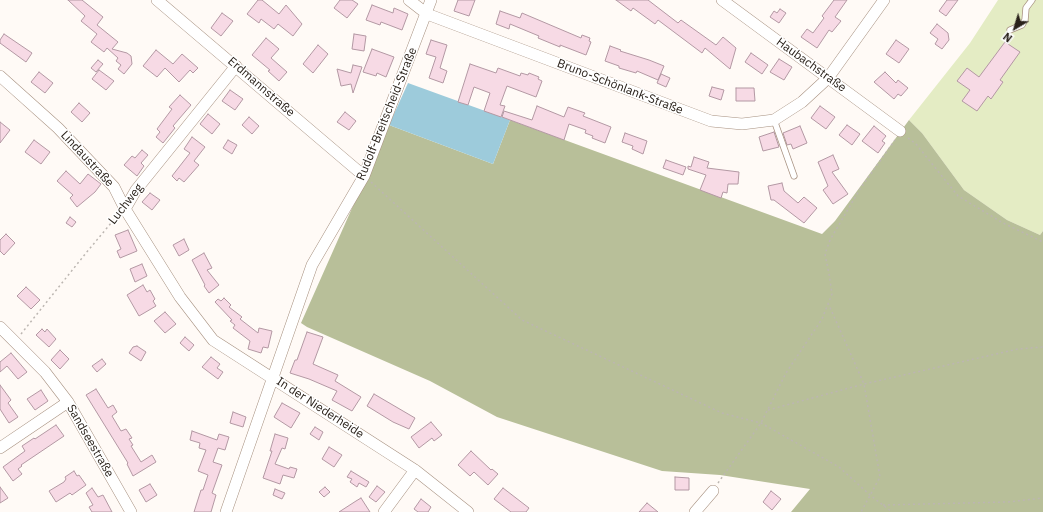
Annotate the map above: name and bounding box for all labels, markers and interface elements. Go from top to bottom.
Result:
north arrow [995,8,1035,48]
text: N [1000,29,1015,45]
street label: Haubachstraße [773,35,849,95]
street label: Rudolf-Breitscheid-Straße [354,45,420,183]
street label: Erdmannstraße [225,54,297,120]
street label: Bruno-Schönlank-Straße [555,56,685,118]
street label: Lindaustraße [58,128,116,190]
street label: Luchweg [106,181,146,227]
street label: In der Niederheide [274,374,366,442]
street label: Sandseestraße [63,402,117,480]

